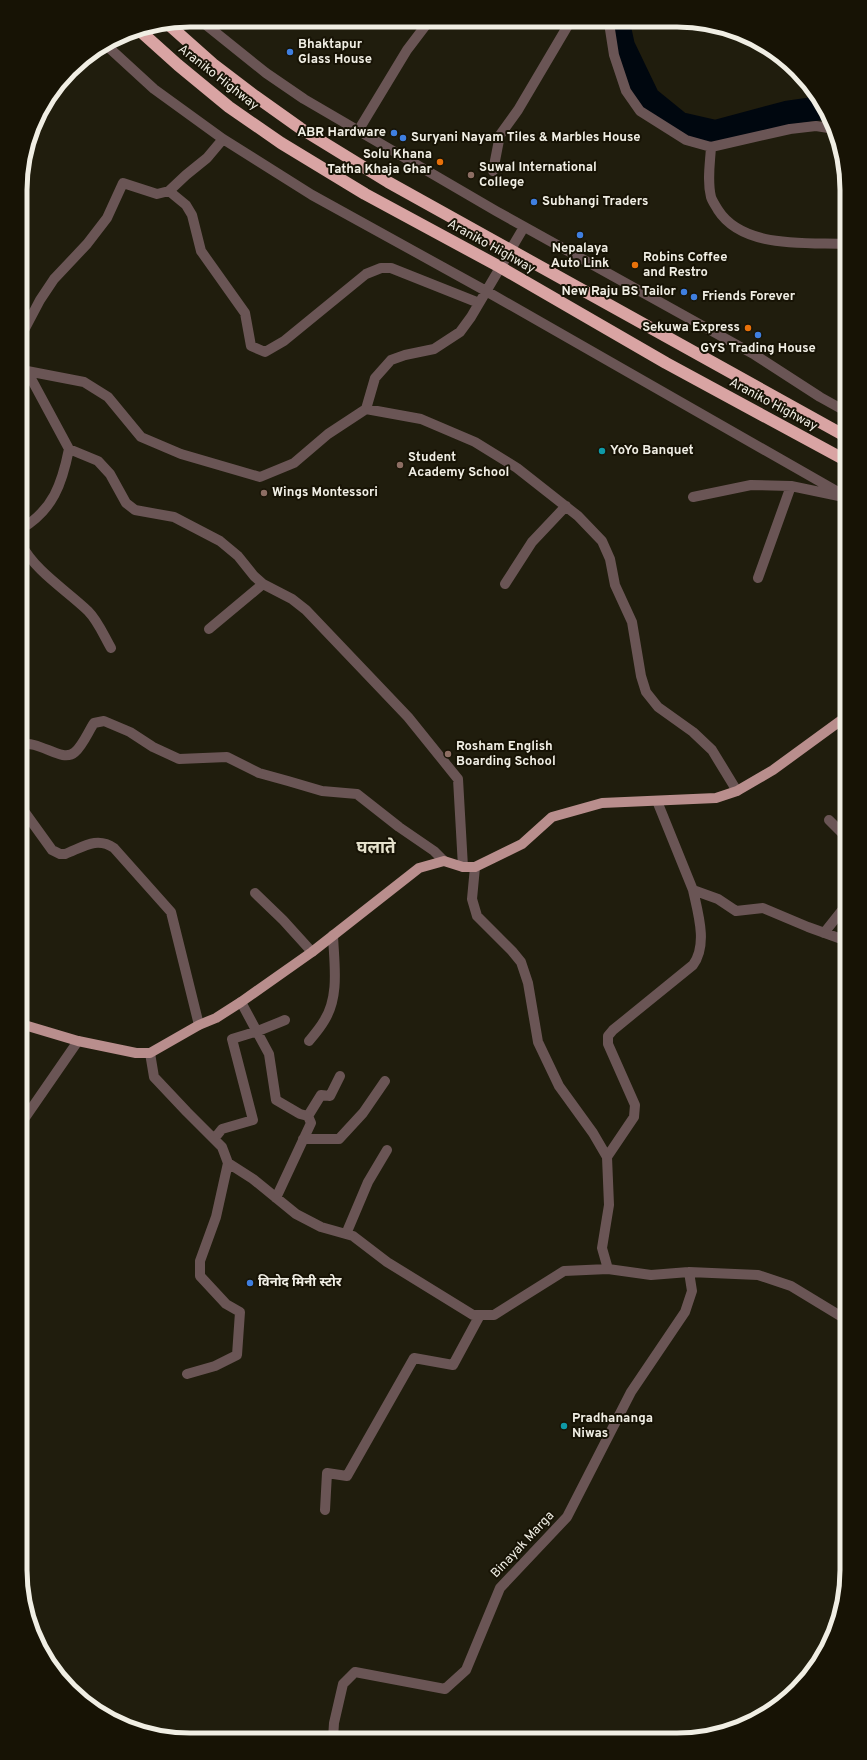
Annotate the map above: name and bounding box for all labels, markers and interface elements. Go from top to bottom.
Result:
place label: Bhaktapur Glass House [298,37,372,68]
street label: Araniko Highway [175,42,262,114]
marker: Bhaktapur Glass House [285,47,295,57]
place label: ABR Hardware [297,125,386,141]
marker: ABR Hardware [389,128,399,138]
place label: Suryani Nayam Tiles & Marbles House [411,130,641,146]
marker: Suryani Nayam Tiles & Marbles House [398,133,408,143]
place label: Solu Khana Tatha Khaja Ghar [327,147,433,178]
marker: Solu Khana Tatha Khaja Ghar [435,157,445,167]
place label: Suwal International College [479,160,597,191]
marker: Suwal International College [466,170,476,180]
place label: Subhangi Traders [542,194,648,210]
marker: Subhangi Traders [529,197,539,207]
street label: Araniko Highway [444,216,538,278]
marker: Nepalaya Auto Link [575,230,585,240]
place label: Nepalaya Auto Link [551,241,609,272]
place label: Robins Coffee and Restro [643,250,727,281]
marker: Robins Coffee and Restro [630,260,640,270]
place label: New Raju BS Tailor [561,284,677,300]
marker: New Raju BS Tailor [679,287,689,297]
place label: Friends Forever [702,289,796,305]
marker: Friends Forever [689,292,699,302]
place label: Sekuwa Express [642,320,740,336]
marker: Sekuwa Express [743,323,753,333]
marker: GYS Trading House [753,330,763,340]
place label: GYS Trading House [700,341,816,357]
street label: Araniko Highway [726,375,820,435]
place label: YoYo Banquet [610,443,694,459]
marker: YoYo Banquet [597,446,607,456]
place label: Student Academy School [408,450,509,481]
marker: Student Academy School [395,460,405,470]
place label: Wings Montessori [272,485,378,501]
marker: Wings Montessori [259,488,269,498]
place label: Rosham English Boarding School [456,739,556,770]
marker: Rosham English Boarding School [443,749,453,759]
district label: घलाते [356,837,396,860]
place label: विनोद मिनी स्टोर [258,1274,342,1291]
marker: विनोद मिनी स्टोर [245,1278,255,1288]
place label: Pradhananga Niwas [572,1411,653,1442]
marker: Pradhananga Niwas [559,1421,569,1431]
street label: Binayak Marga [488,1508,558,1582]

